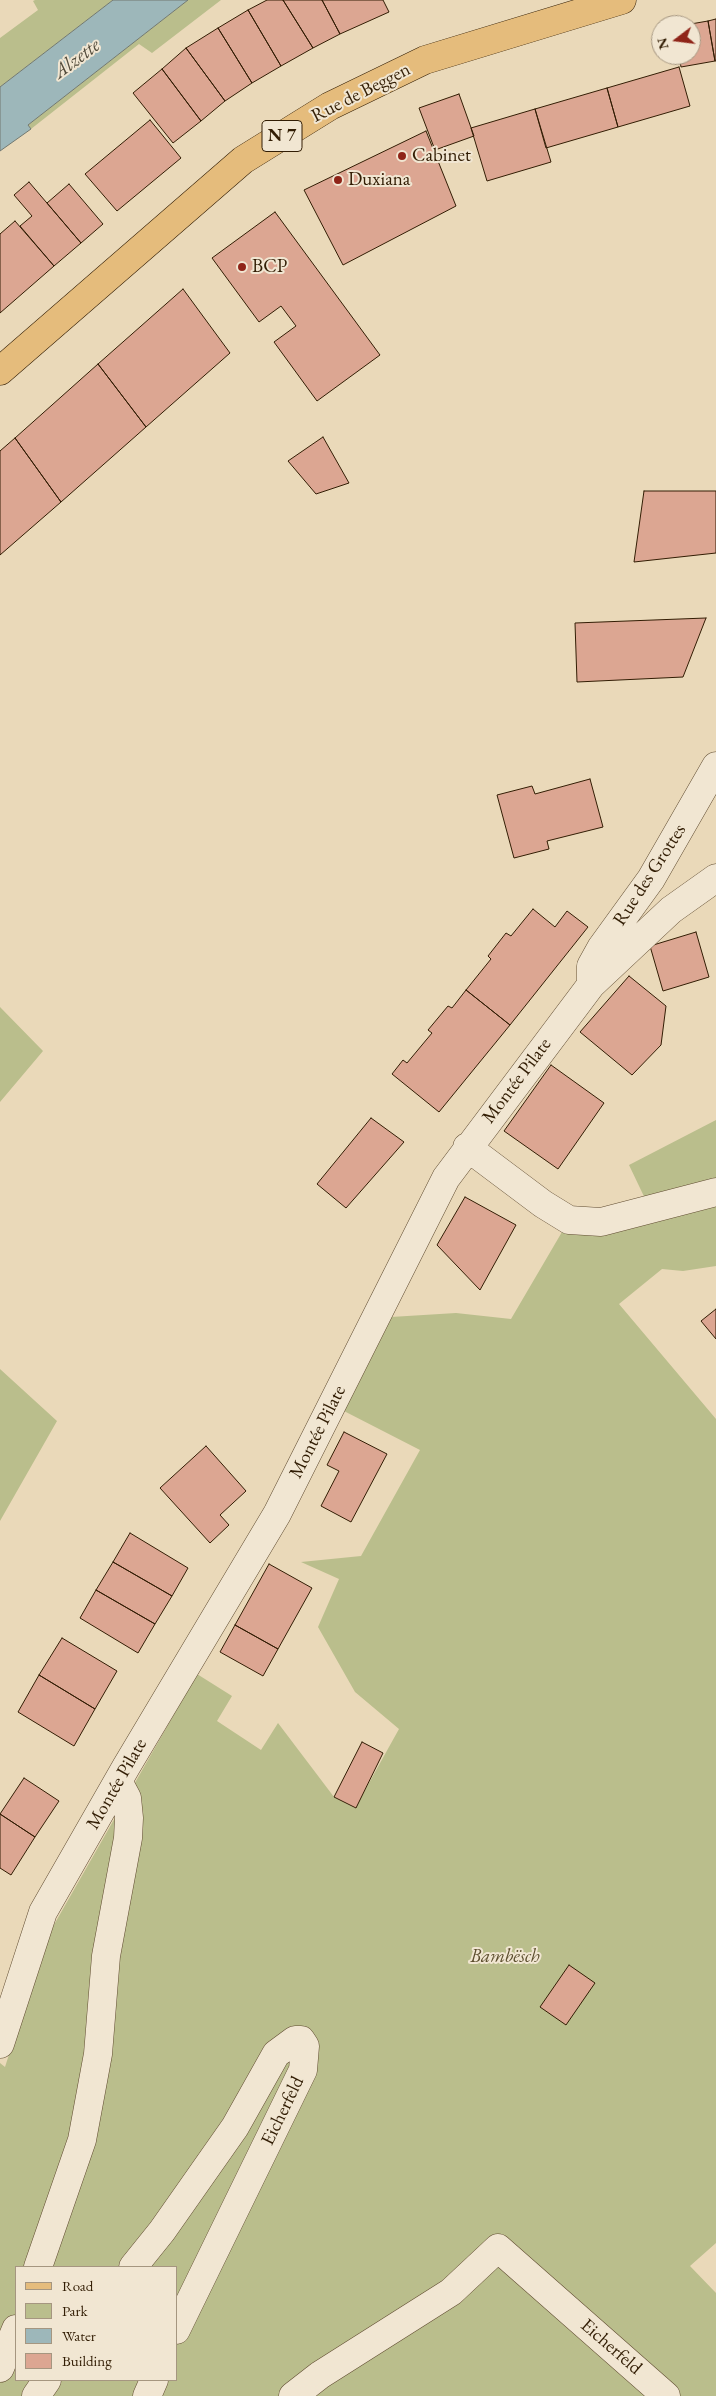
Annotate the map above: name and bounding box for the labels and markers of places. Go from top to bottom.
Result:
place label: Cabinet [412,145,471,167]
marker: Cabinet [396,150,408,162]
place label: Duxiana [348,169,410,191]
marker: Duxiana [332,174,344,186]
place label: BCP [252,256,287,278]
marker: BCP [236,261,248,273]

